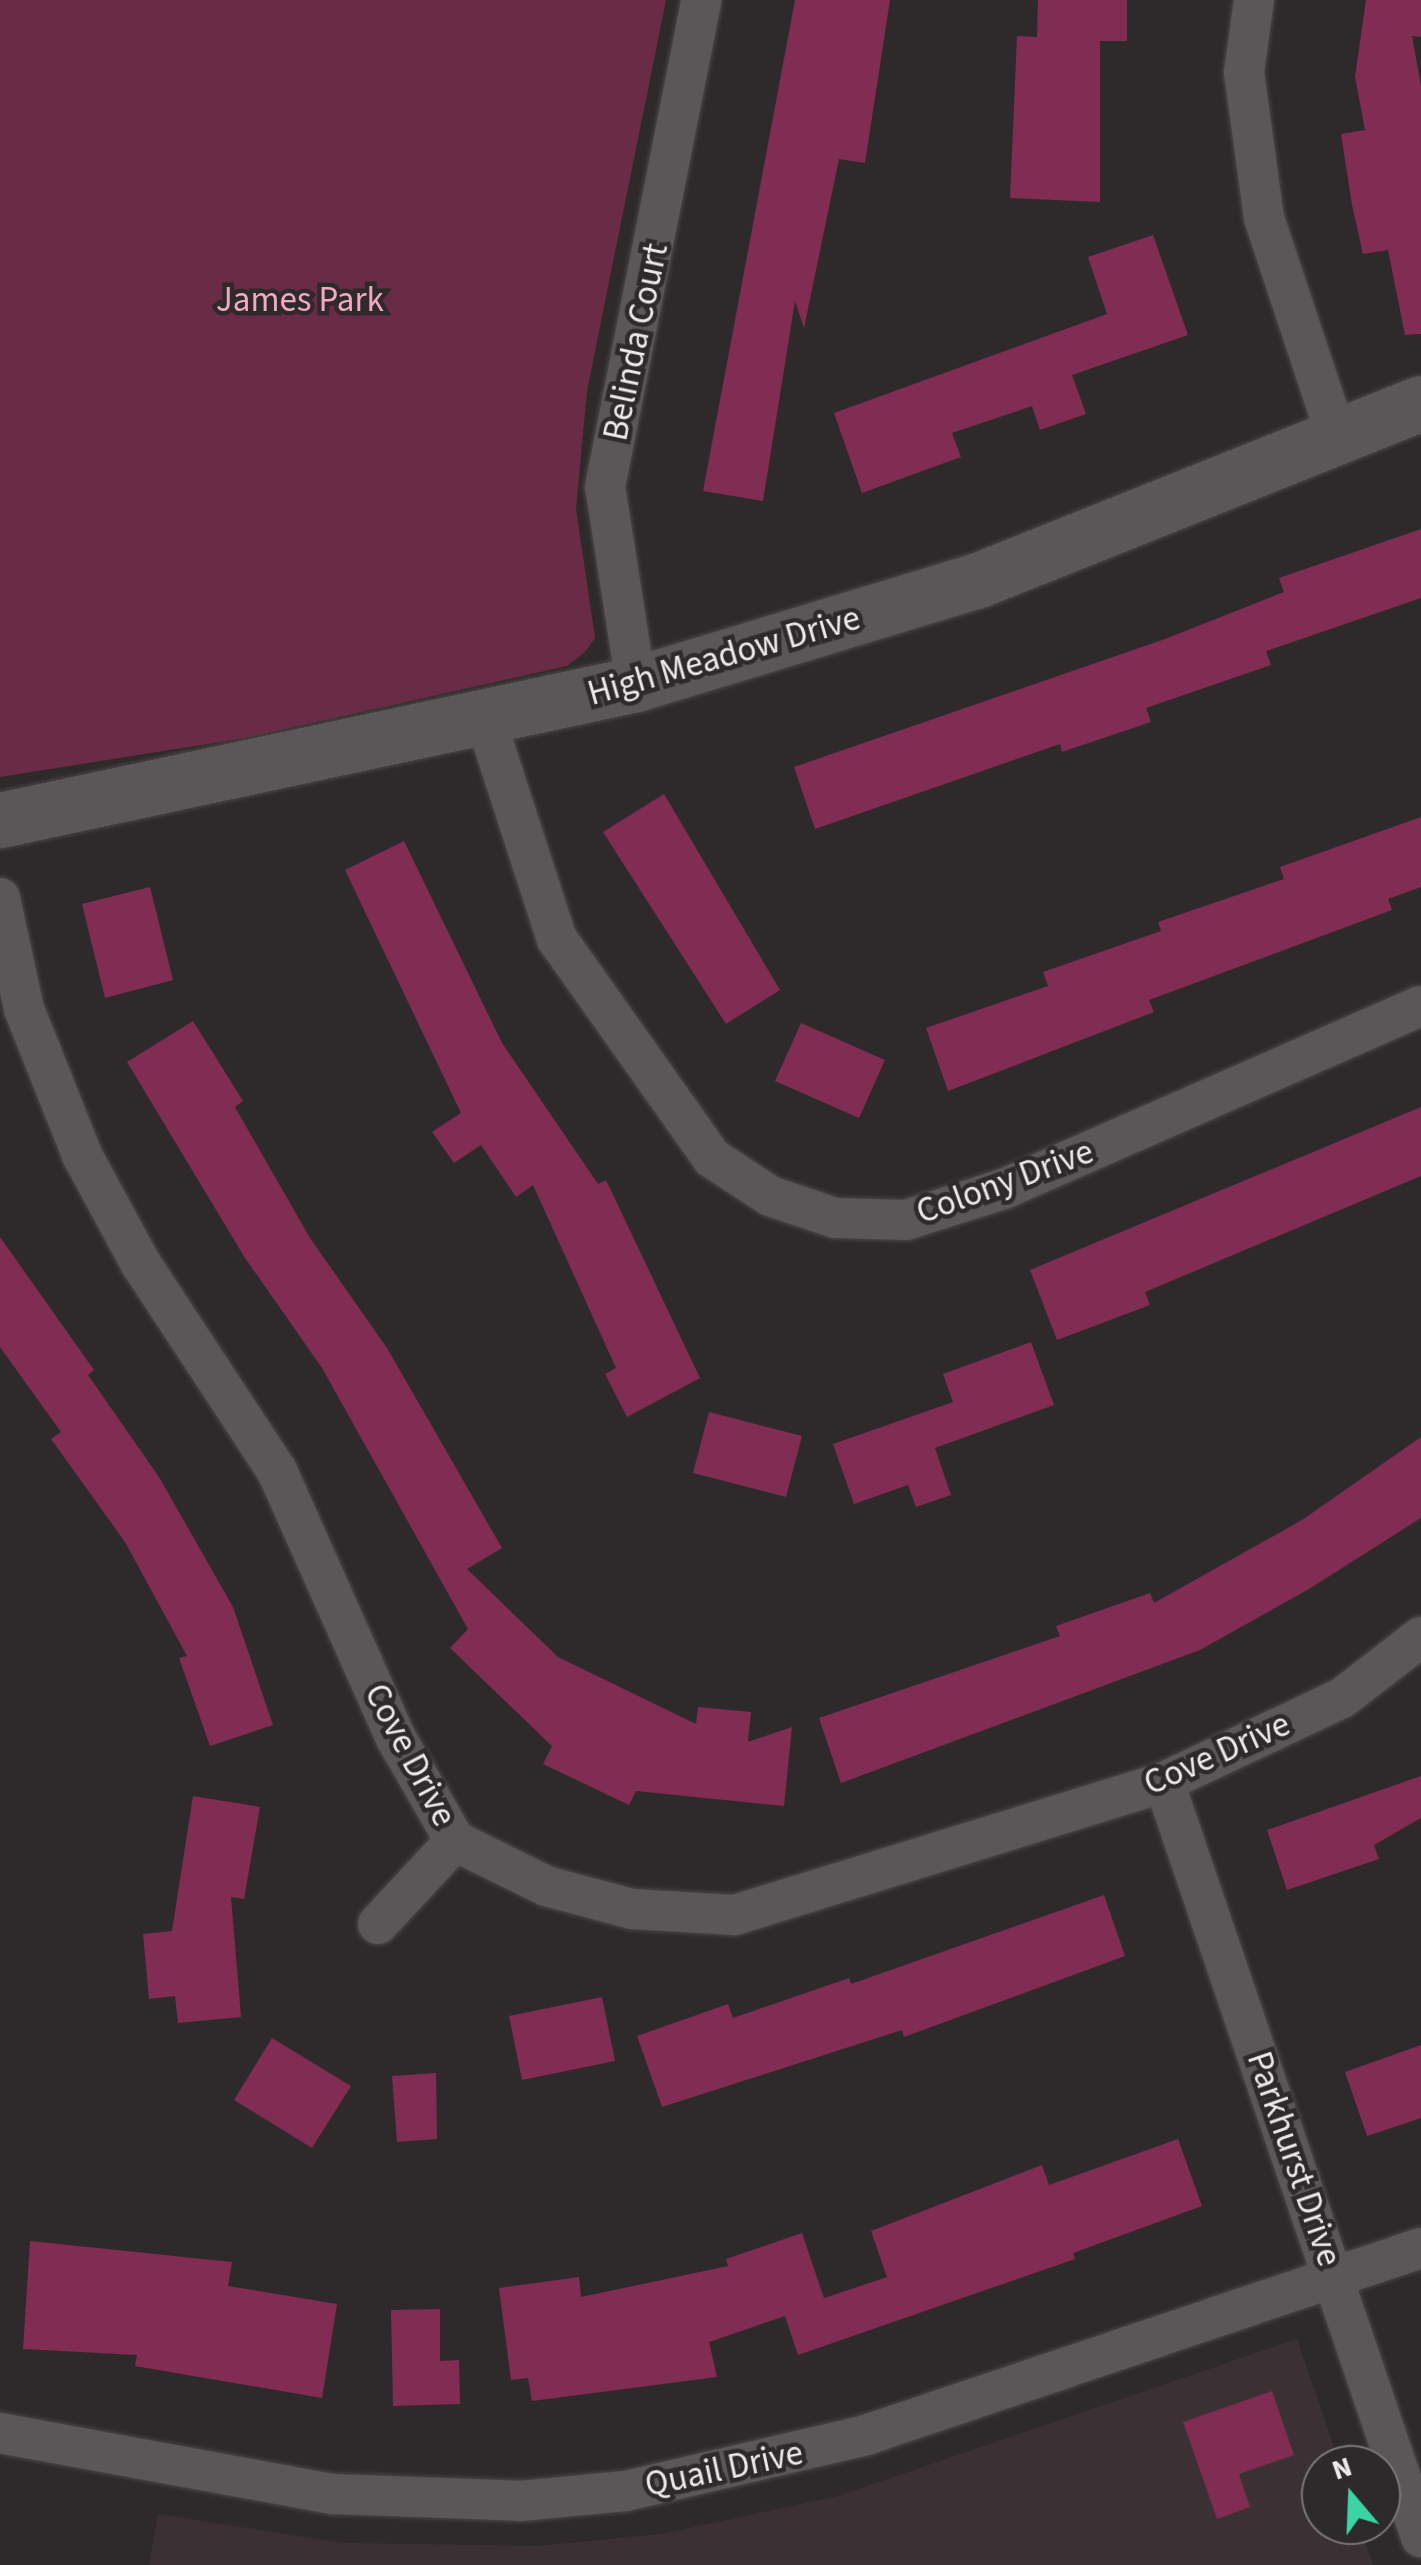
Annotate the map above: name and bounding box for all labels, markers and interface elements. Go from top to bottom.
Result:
street label: Belinda Court [595,239,677,445]
park label: James Park [216,279,384,321]
street label: High Meadow Drive [583,597,865,715]
street label: Colony Drive [911,1131,1099,1233]
street label: Cove Drive [355,1677,465,1833]
street label: Cove Drive [1138,1703,1296,1805]
street label: Parkhurst Drive [1238,2046,1350,2272]
street label: Quail Drive [641,2432,807,2506]
north arrow [1301,2445,1401,2545]
text: N [1327,2447,1357,2490]

